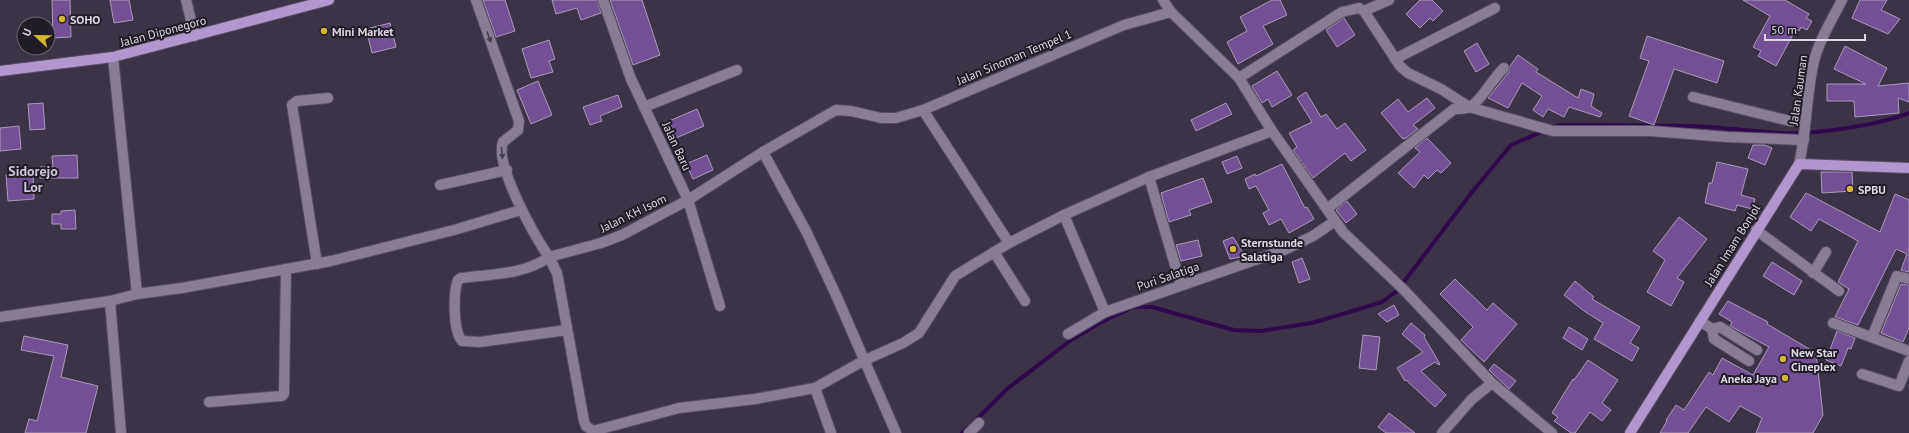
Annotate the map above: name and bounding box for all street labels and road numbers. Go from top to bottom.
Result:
street label: Jalan Diponegoro [117,12,208,50]
street label: Jalan Sinoman Tempel 1 [953,26,1074,88]
street label: Jalan Kauman [1786,54,1810,127]
street label: Jalan Baru [659,118,695,173]
street label: Jalan KH Isom [596,190,669,236]
street label: Jalan Imam Bonjol [1700,201,1764,290]
street label: Puri Salatiga [1135,258,1201,294]

